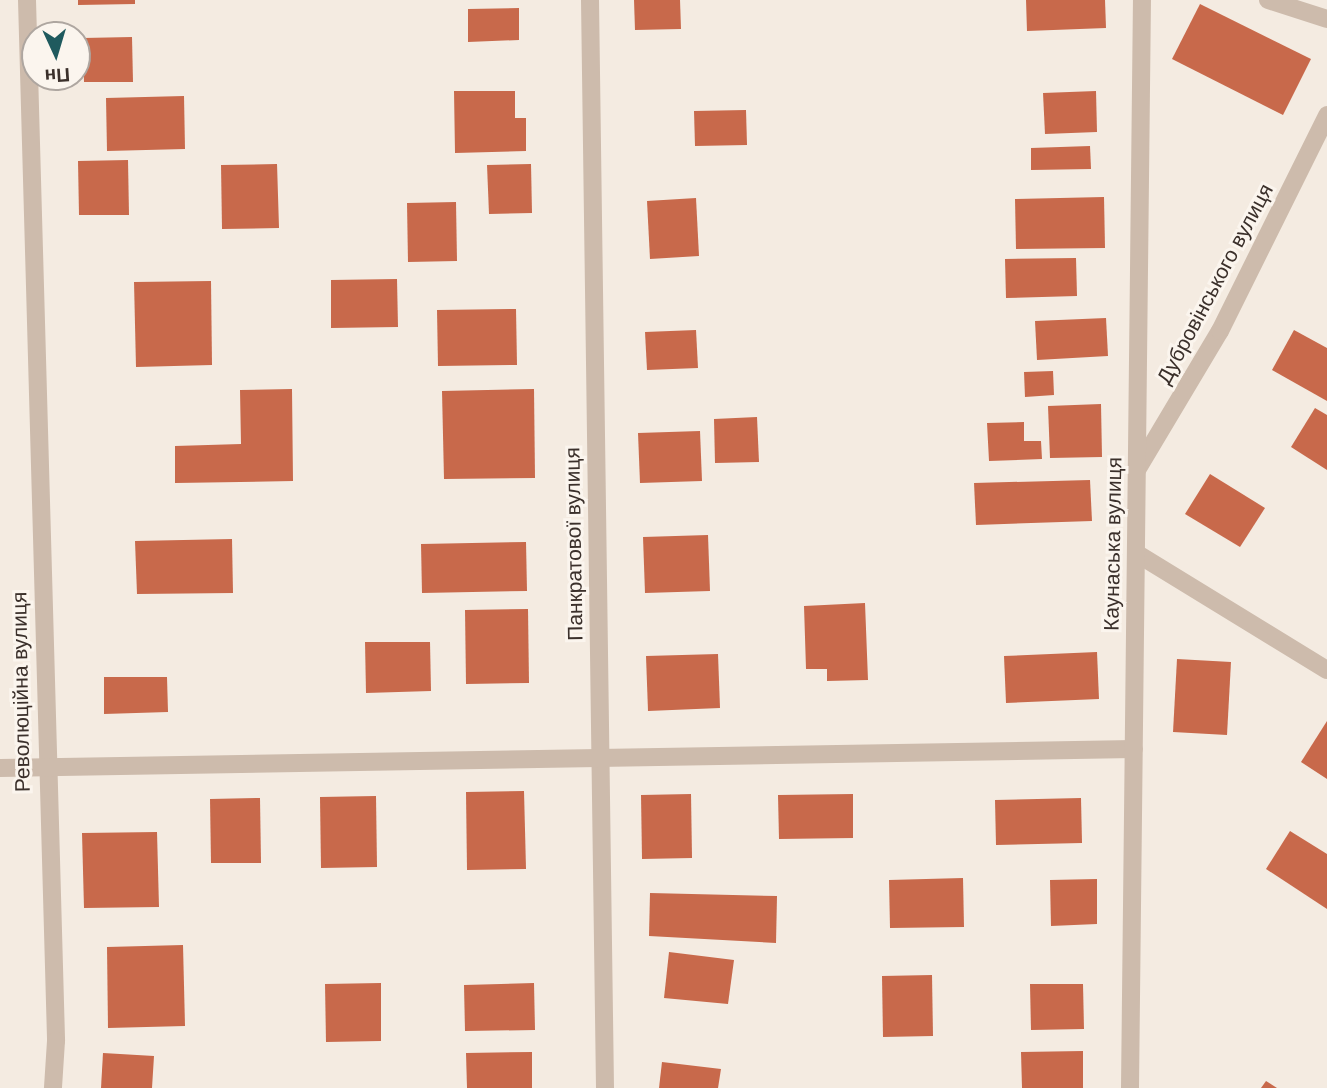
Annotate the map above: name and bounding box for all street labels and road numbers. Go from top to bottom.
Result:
street label: Дубровінського вулиця [1151,179,1279,389]
street label: Панкратової вулиця [560,447,588,641]
street label: Каунаська вулиця [1099,457,1127,631]
street label: Революційна вулиця [7,592,35,792]

